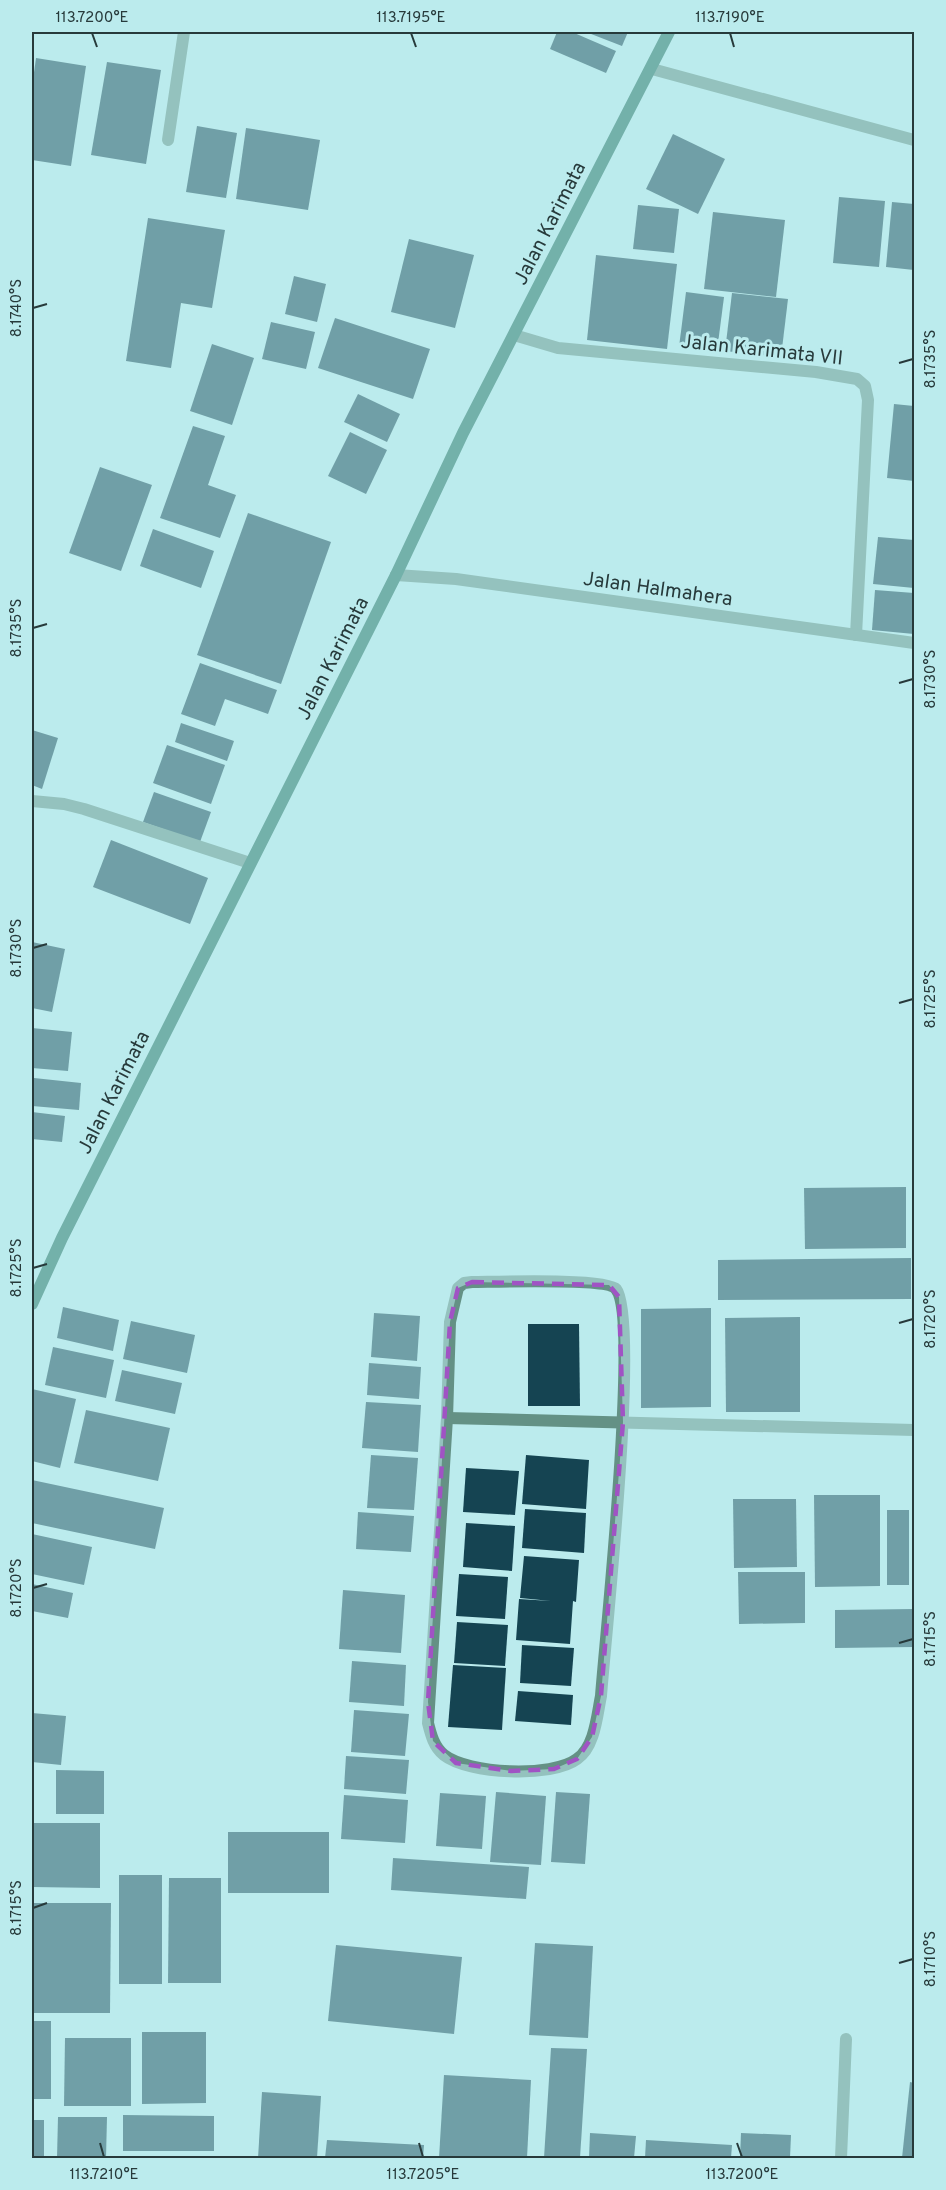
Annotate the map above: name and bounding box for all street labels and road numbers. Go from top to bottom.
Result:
street label: Jalan Karimata [509,158,593,290]
street label: Jalan Karimata VII [679,330,844,372]
street label: Jalan Halmahera [581,567,734,613]
street label: Jalan Karimata [292,593,376,725]
street label: Jalan Karimata [73,1027,157,1159]

